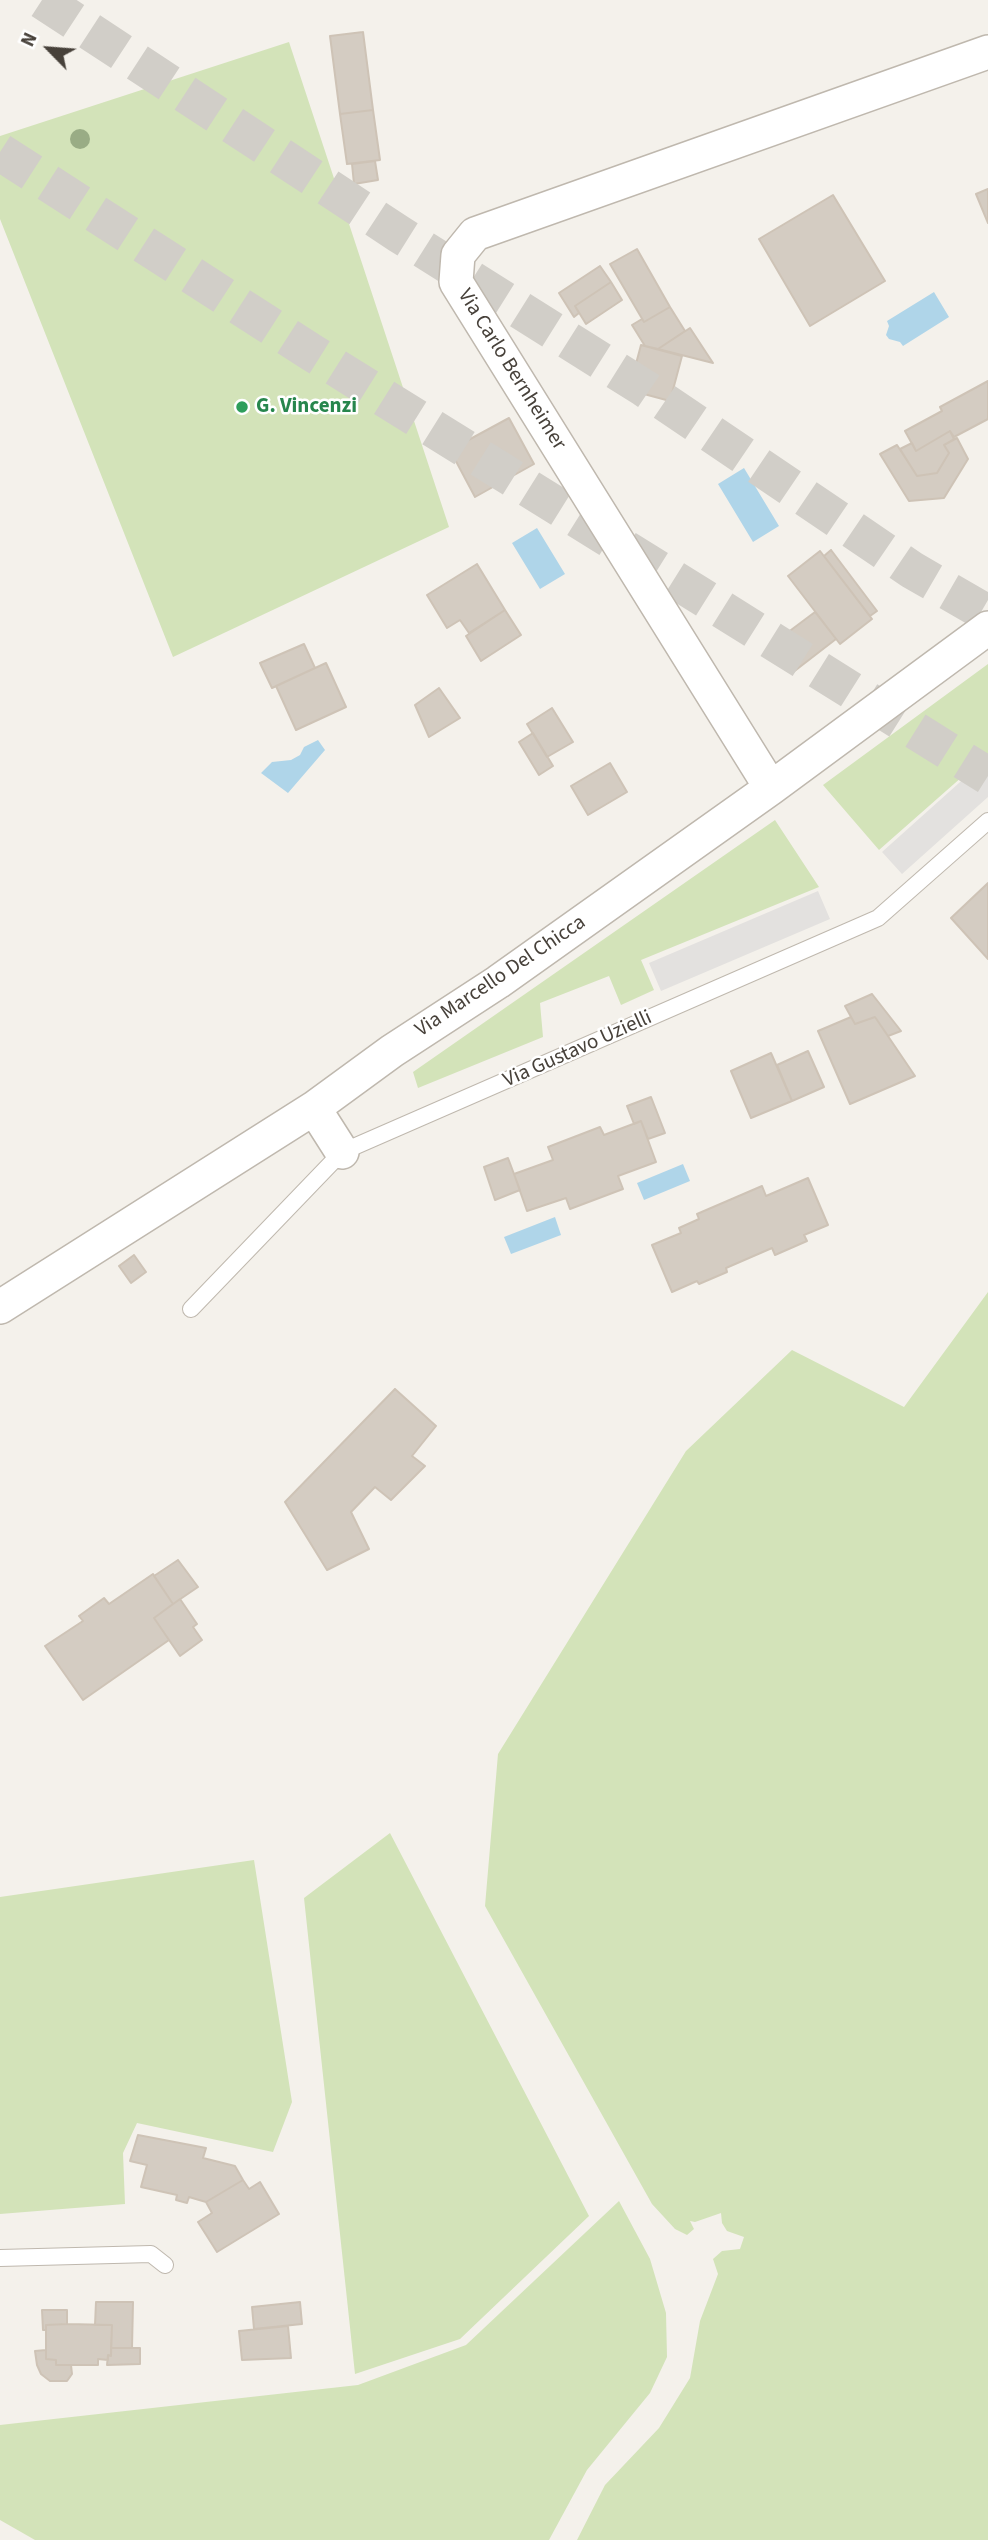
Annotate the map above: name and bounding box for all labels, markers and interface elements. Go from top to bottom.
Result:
north arrow [14,14,84,84]
text: N [15,28,44,51]
street label: Via Carlo Bernheimer [451,285,571,455]
place label: G. Vincenzi [256,394,357,420]
marker: G. Vincenzi [234,399,250,415]
street label: Via Marcello Del Chicca [411,911,591,1043]
street label: Via Gustavo Uzielli [500,1006,656,1094]

